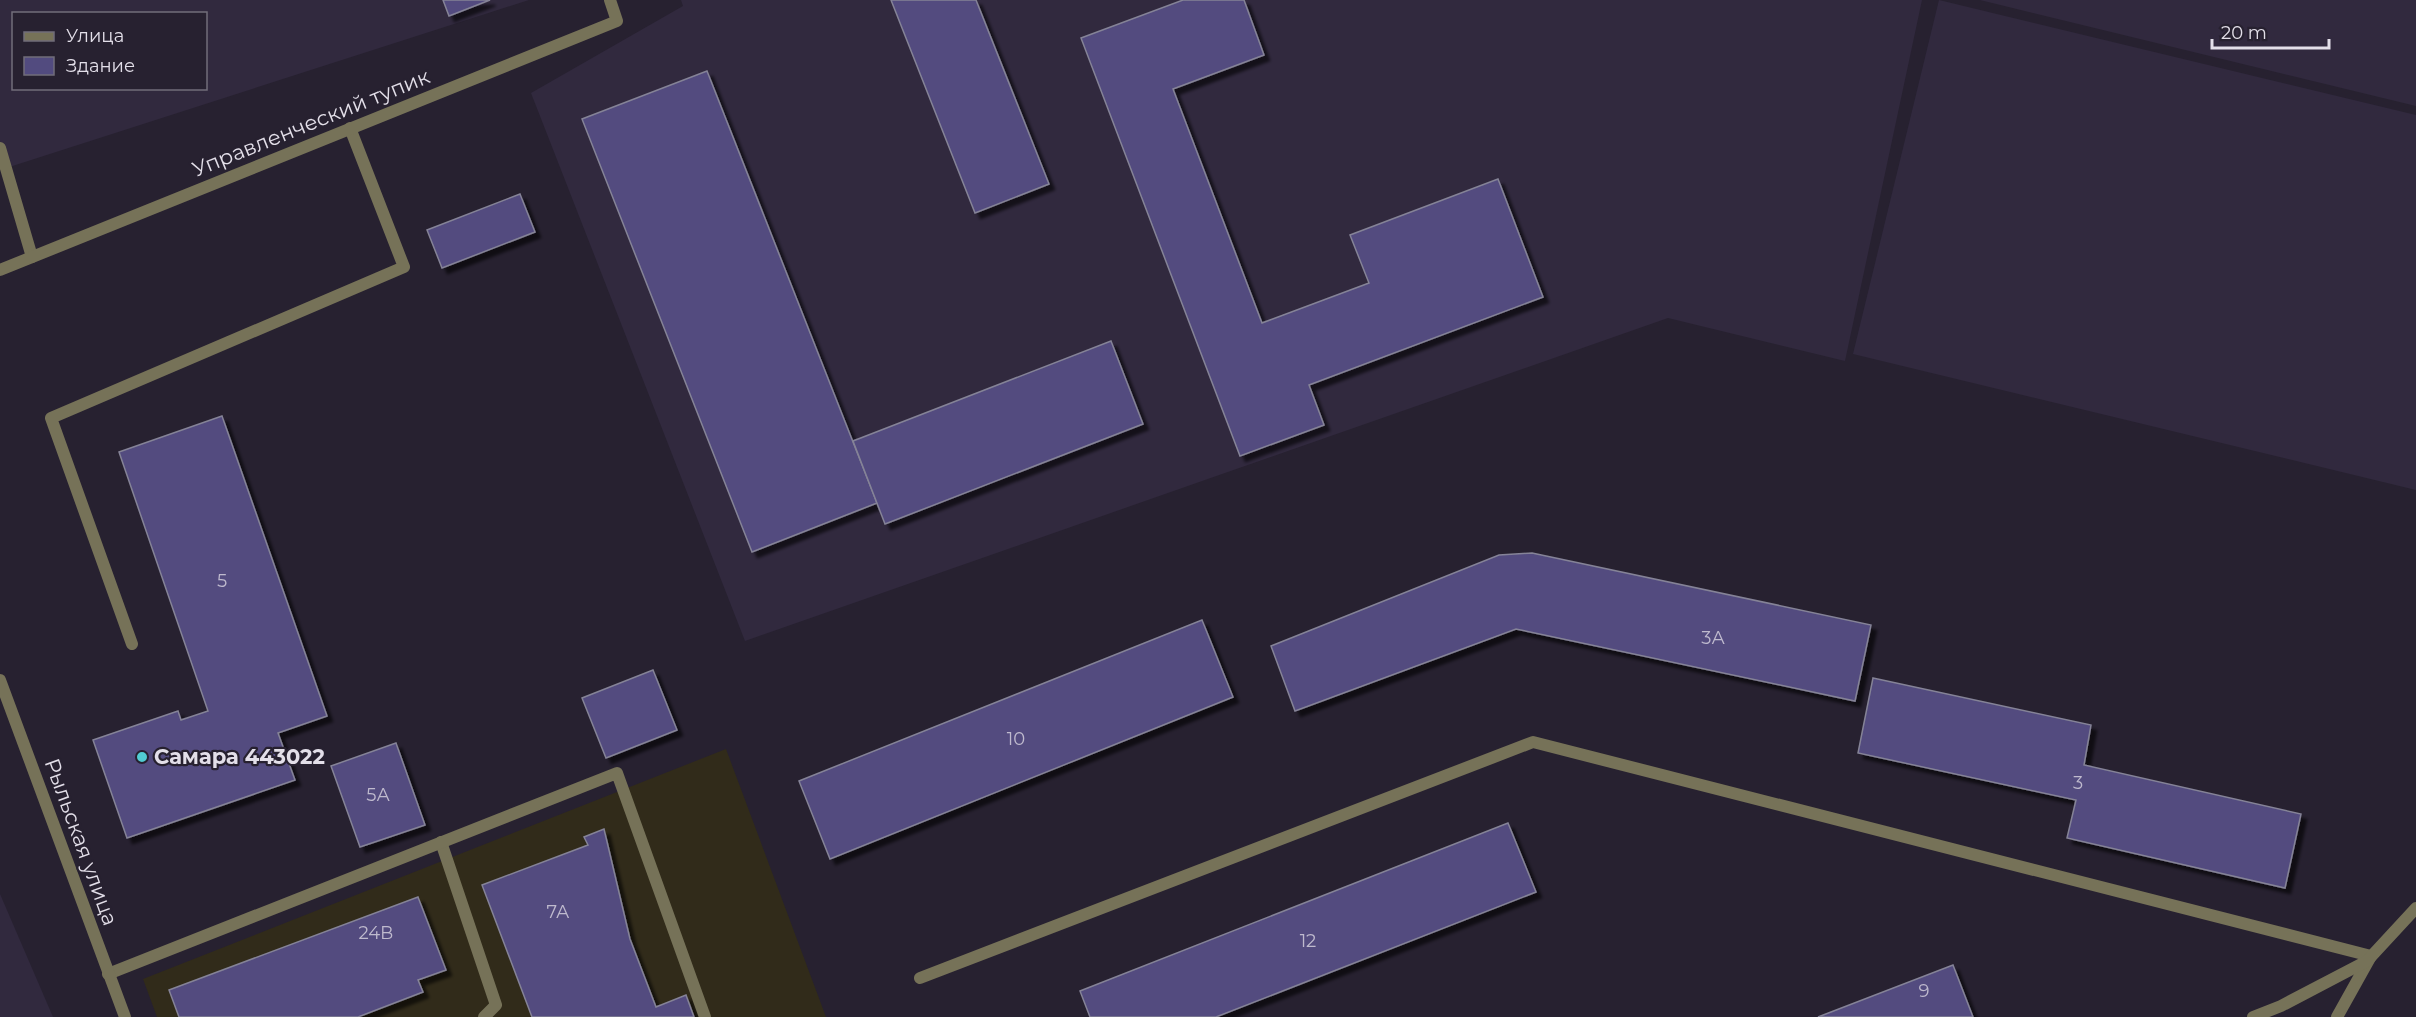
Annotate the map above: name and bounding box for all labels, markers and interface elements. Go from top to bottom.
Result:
legend [12,12,207,90]
scale bar [2212,12,2329,50]
text: 20 m [2221,22,2267,44]
text: Улица [66,25,124,47]
text: Здание [66,55,135,77]
street label: Управленческий тупик [188,63,433,182]
house number: 5 [217,570,227,592]
house number: 3А [1701,627,1725,649]
house number: 10 [1007,728,1025,750]
place label: Самара 443022 [154,744,325,769]
marker: Самара 443022 [135,750,149,764]
street label: Рыльская улица [40,755,123,929]
house number: 3 [2073,772,2083,794]
house number: 5А [366,784,390,806]
house number: 7А [547,901,570,923]
house number: 24В [358,922,394,944]
house number: 12 [1300,930,1316,952]
house number: 9 [1919,980,1930,1002]

